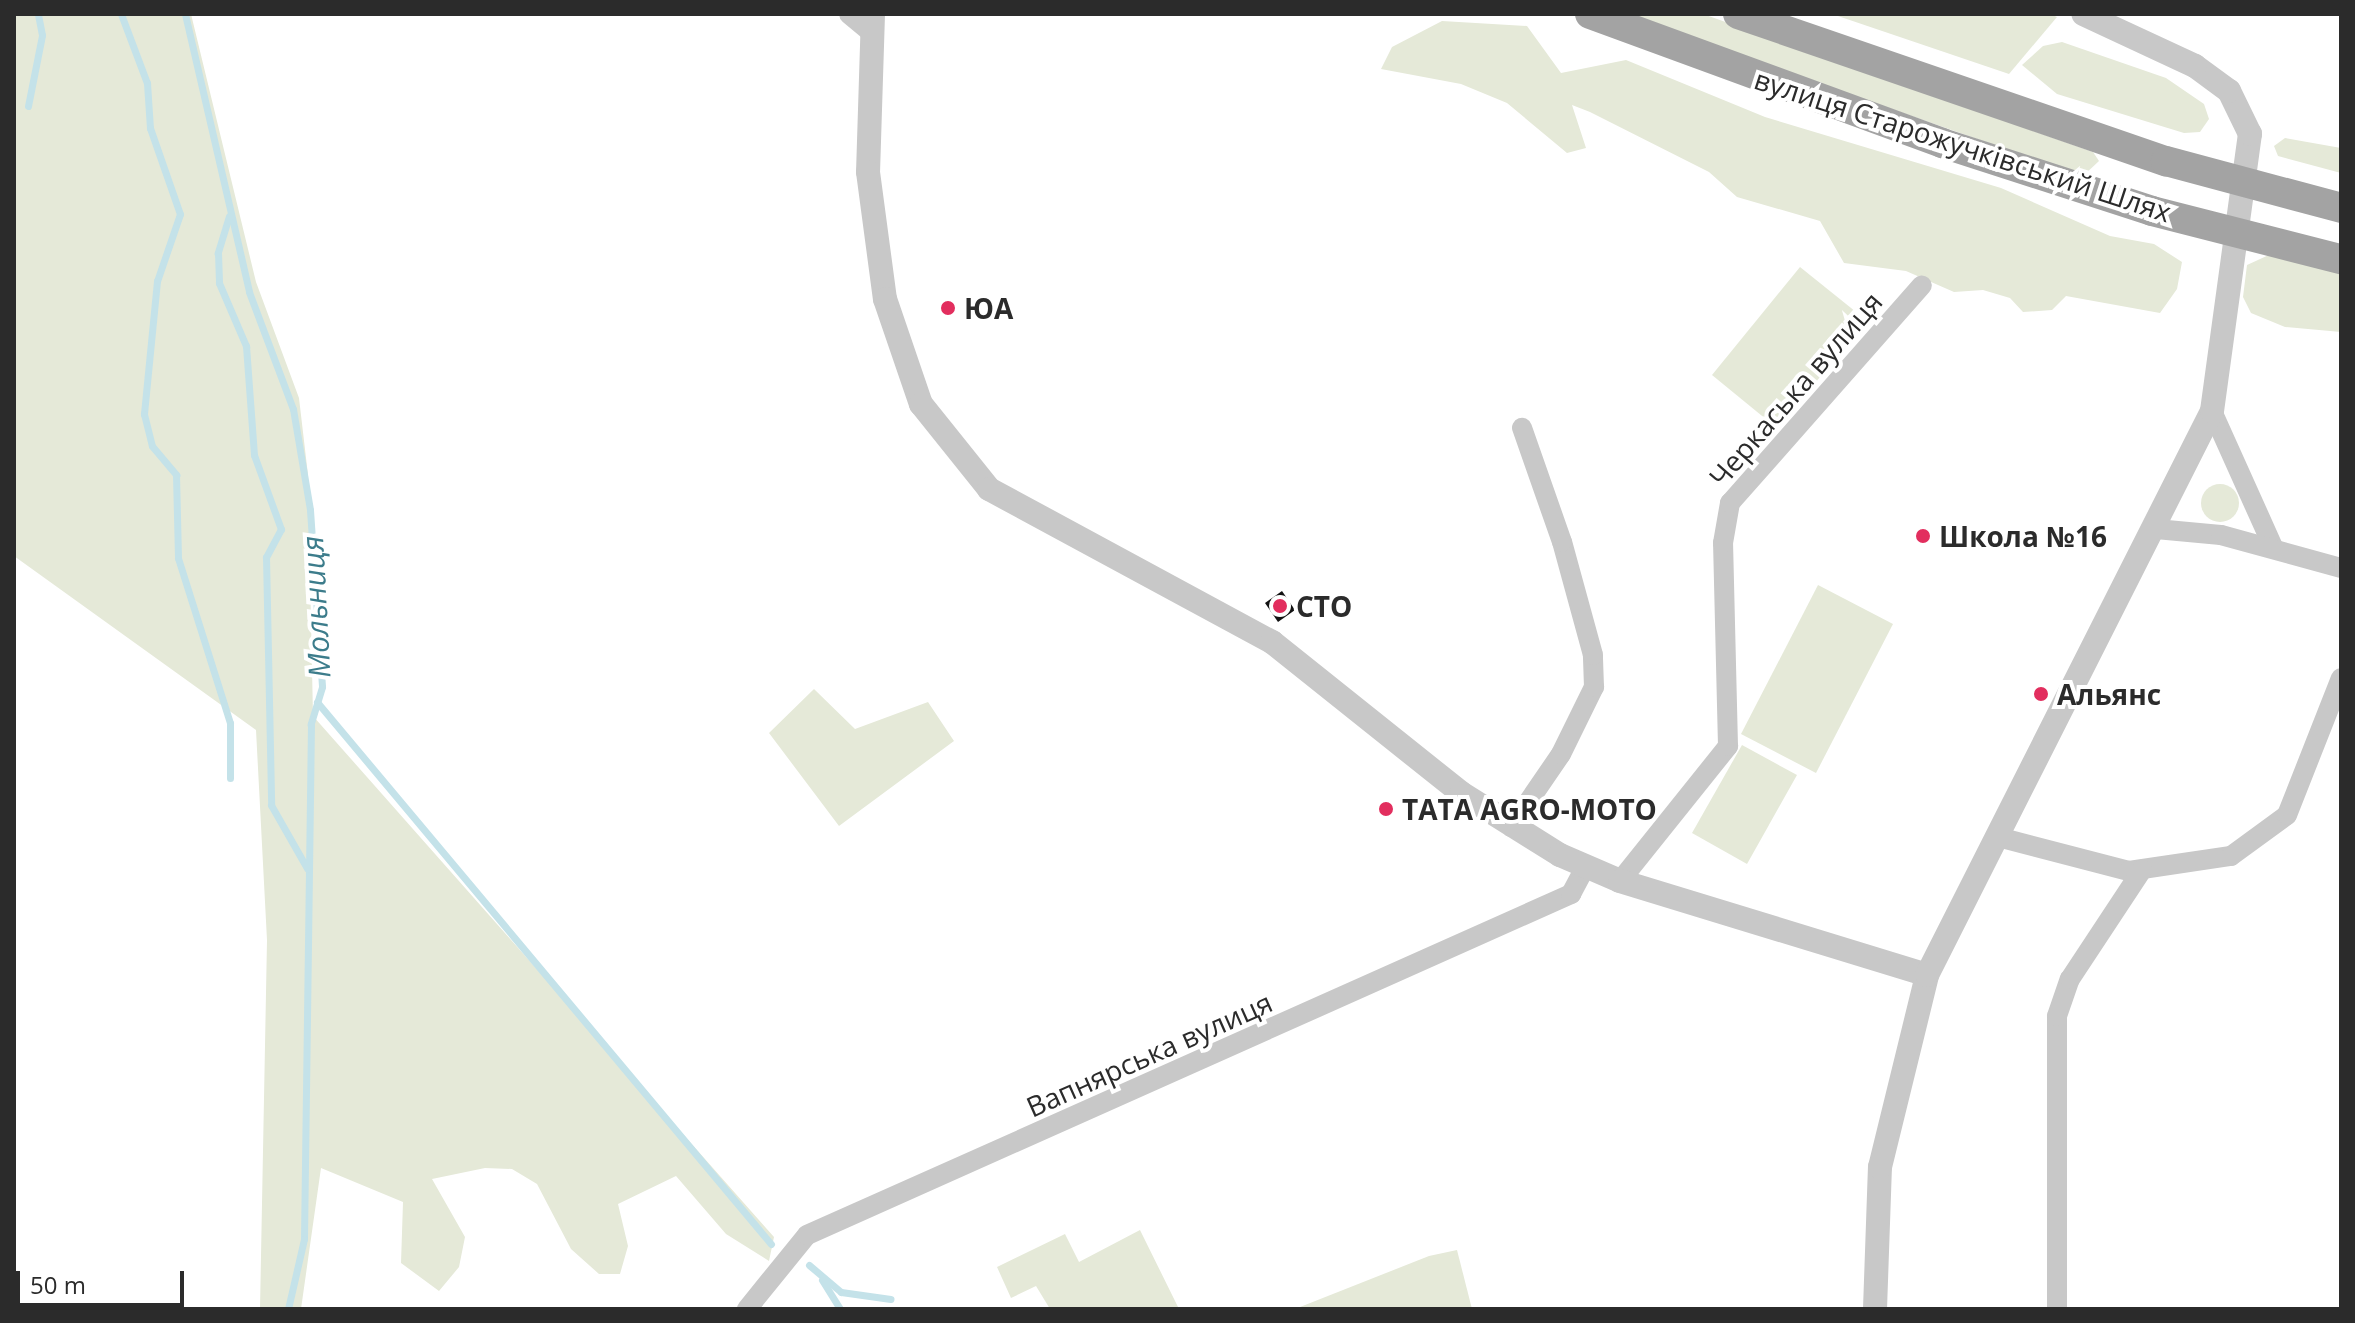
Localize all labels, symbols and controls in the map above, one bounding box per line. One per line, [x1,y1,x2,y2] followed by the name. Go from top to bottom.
[1750,62,2176,228] street label: вулиця Старожучківський Шлях
[1701,285,1889,493] street label: Черкаська вулиця
[964,291,1013,325] place label: ЮА
[939,299,957,317] marker: ЮА
[1939,519,2107,553] place label: Школа №16
[1914,527,1932,545] marker: Школа №16
[294,535,338,679] water label: Мольниця
[1296,589,1352,623] place label: СТО
[1271,597,1289,615] marker: СТО
[2057,677,2161,711] place label: Альянс
[2032,685,2050,703] marker: Альянс
[1402,792,1657,826] place label: TATA AGRO-MOTO
[1377,800,1395,818] marker: TATA AGRO-MOTO
[1021,985,1277,1123] street label: Вапнярська вулиця
[20,1255,188,1305] scale bar
[30,1268,86,1301] text: 50 m

